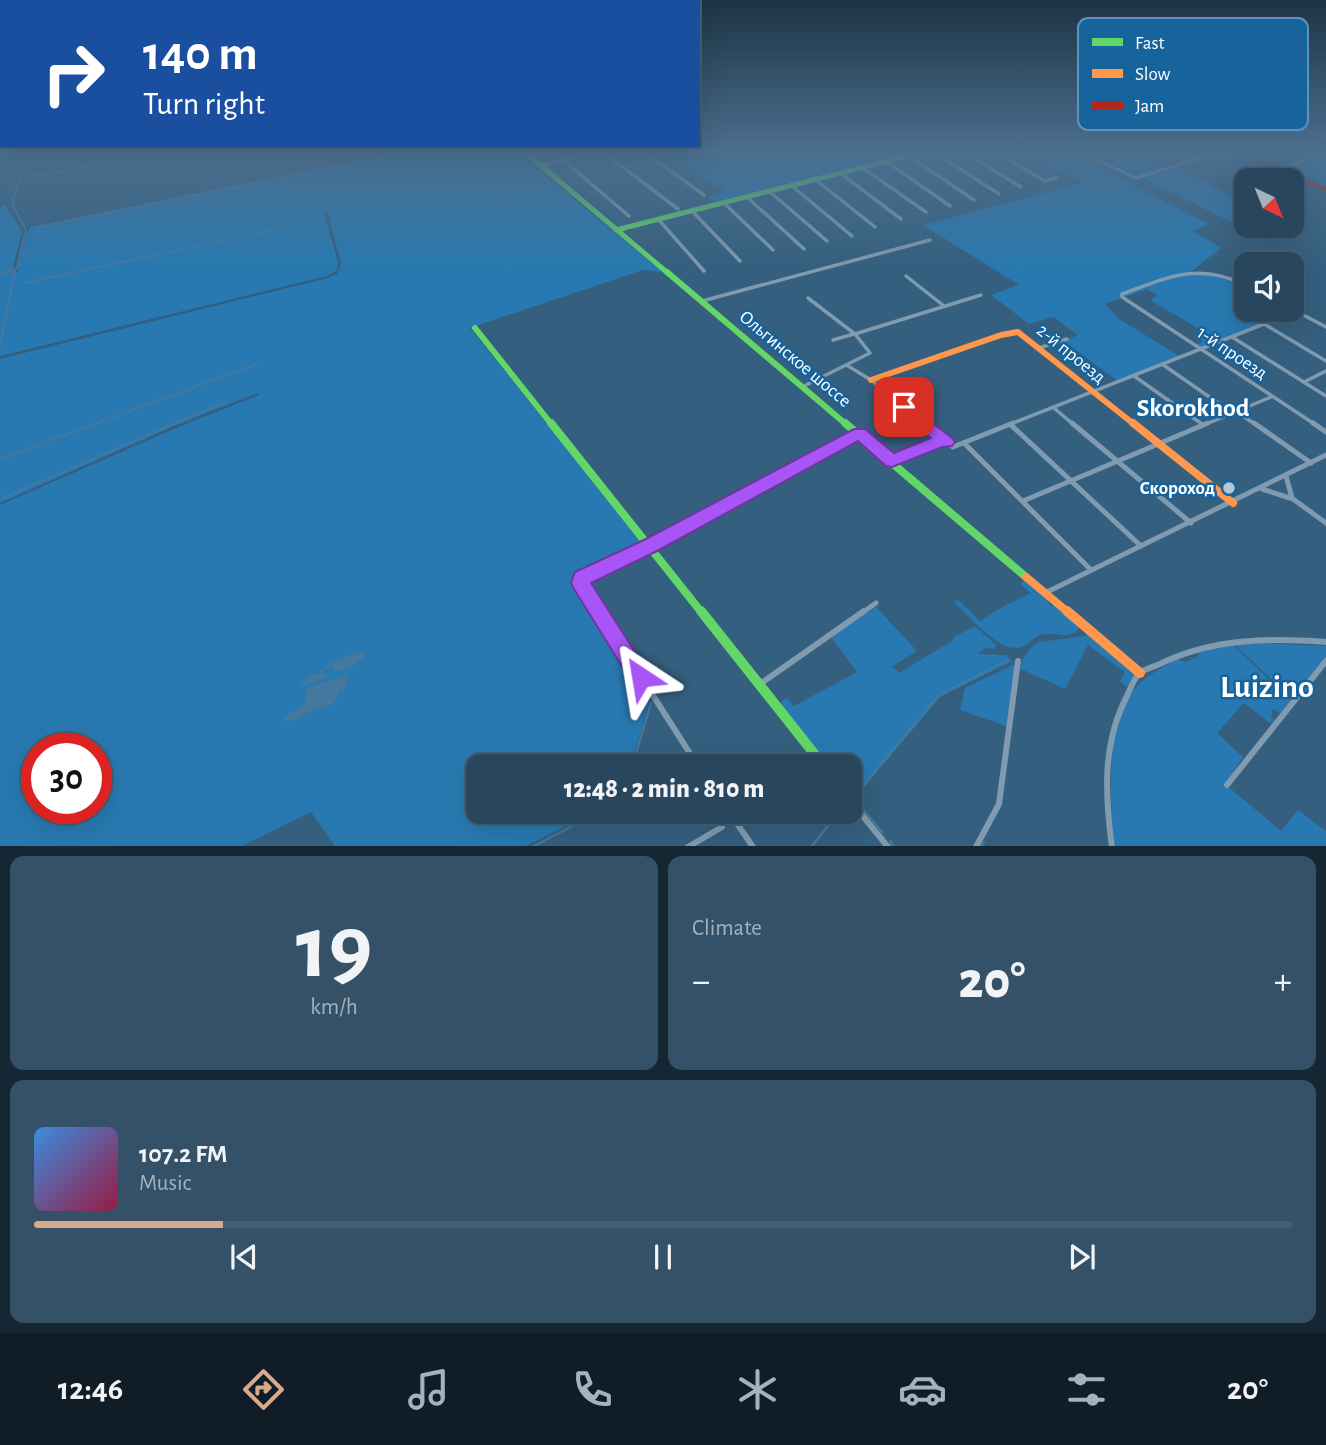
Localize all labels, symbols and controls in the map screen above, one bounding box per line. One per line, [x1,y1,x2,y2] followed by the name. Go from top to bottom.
[1078,18,1308,130] legend
[28,28,119,119] icon: right
[143,30,258,79] text: 140 m
[1135,34,1165,53] text: Fast
[1135,65,1171,84] text: Slow
[143,88,265,120] text: Turn right
[1135,97,1164,116] text: Jam
[1234,168,1304,238] north arrow
[1234,168,1304,322] map controls
[1234,252,1304,322] button: sound
[736,307,854,411] street label: Ольгинское шоссе
[1033,321,1109,387] street label: 2-й проезд
[1193,323,1271,383] street label: 1-й проезд
[874,377,934,437] pin
[885,388,923,426] icon: arrive
[1136,395,1250,421] district label: Skorokhod
[1139,479,1215,498] place label: Скороход
[1221,480,1237,496] marker: Скороход
[604,640,678,714] position arrow
[1220,671,1314,703] district label: Luizino
[21,733,112,824] speed limit sign: 30
[564,776,764,802] text: 12:48 · 2 min · 810 m
[296,903,372,994] text: 19
[692,917,762,940] text: Climate
[958,955,1026,1007] text: 20°
[692,963,710,1001] text: −
[1274,963,1292,1001] text: +
[310,996,358,1019] text: km/h
[139,1141,228,1167] text: 107.2 FM
[139,1172,191,1195] text: Music
[225,1238,263,1276] icon: previous
[644,1238,682,1276] icon: pause
[1063,1238,1101,1276] icon: next
[239,1365,288,1414] icon: directions
[404,1365,453,1414] icon: music
[568,1365,617,1414] icon: phone
[733,1365,782,1414] icon: climate
[898,1365,947,1414] icon: car
[1062,1365,1111,1414] icon: filters
[58,1373,123,1405] text: 12:46
[1227,1373,1268,1405] text: 20°

